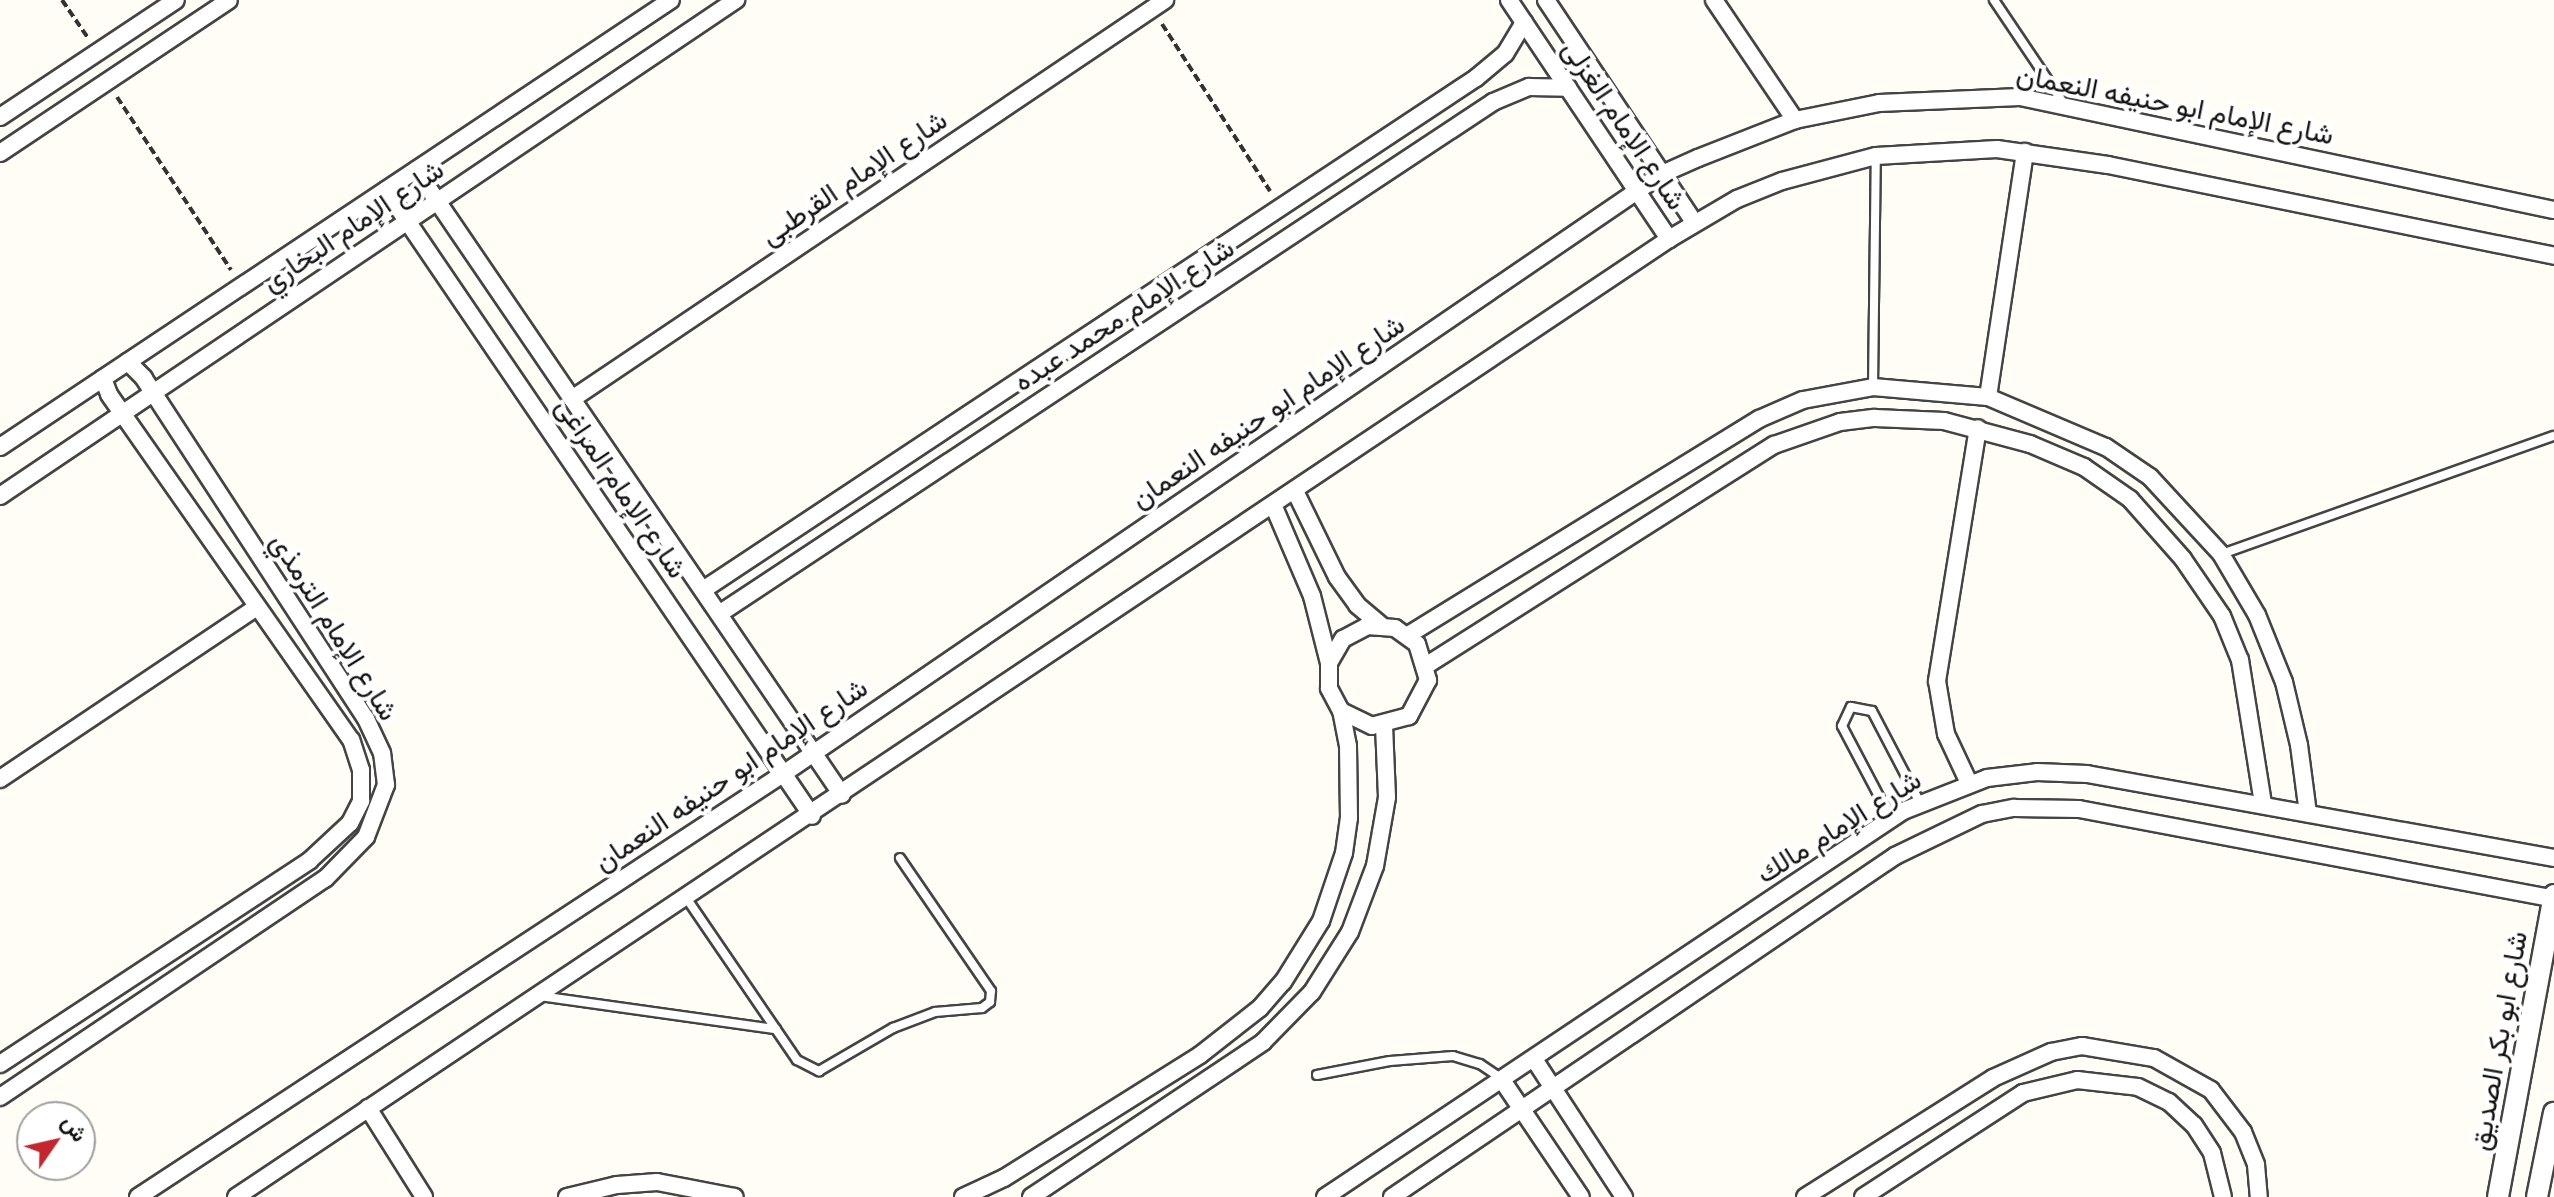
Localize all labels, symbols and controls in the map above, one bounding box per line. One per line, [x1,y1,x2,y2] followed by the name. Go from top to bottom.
[1555,34,1693,216] street label: شارع الإمام الغزلى
[2014,58,2336,152] street label: شارع الإمام ابو حنيفه النعمان
[754,103,954,253] street label: شارع الإمام القرطبى
[256,153,450,299] street label: شارع الإمام البخاري
[1007,231,1241,399] street label: شارع الإمام محمد عبده
[1125,308,1411,516] street label: شارع الإمام ابو حنيفه النعمان
[548,391,694,585] street label: شارع الإمام المراغى
[263,527,405,727] street label: شارع الإمام الترمذي
[588,671,874,879] street label: شارع الإمام ابو حنيفه النعمان
[1751,763,1927,891] street label: شارع الإمام مالك
[2463,929,2535,1153] street label: شارع ابو بكر الصديق
[16,1101,96,1181] north arrow
[57,1110,92,1146] text: ش

